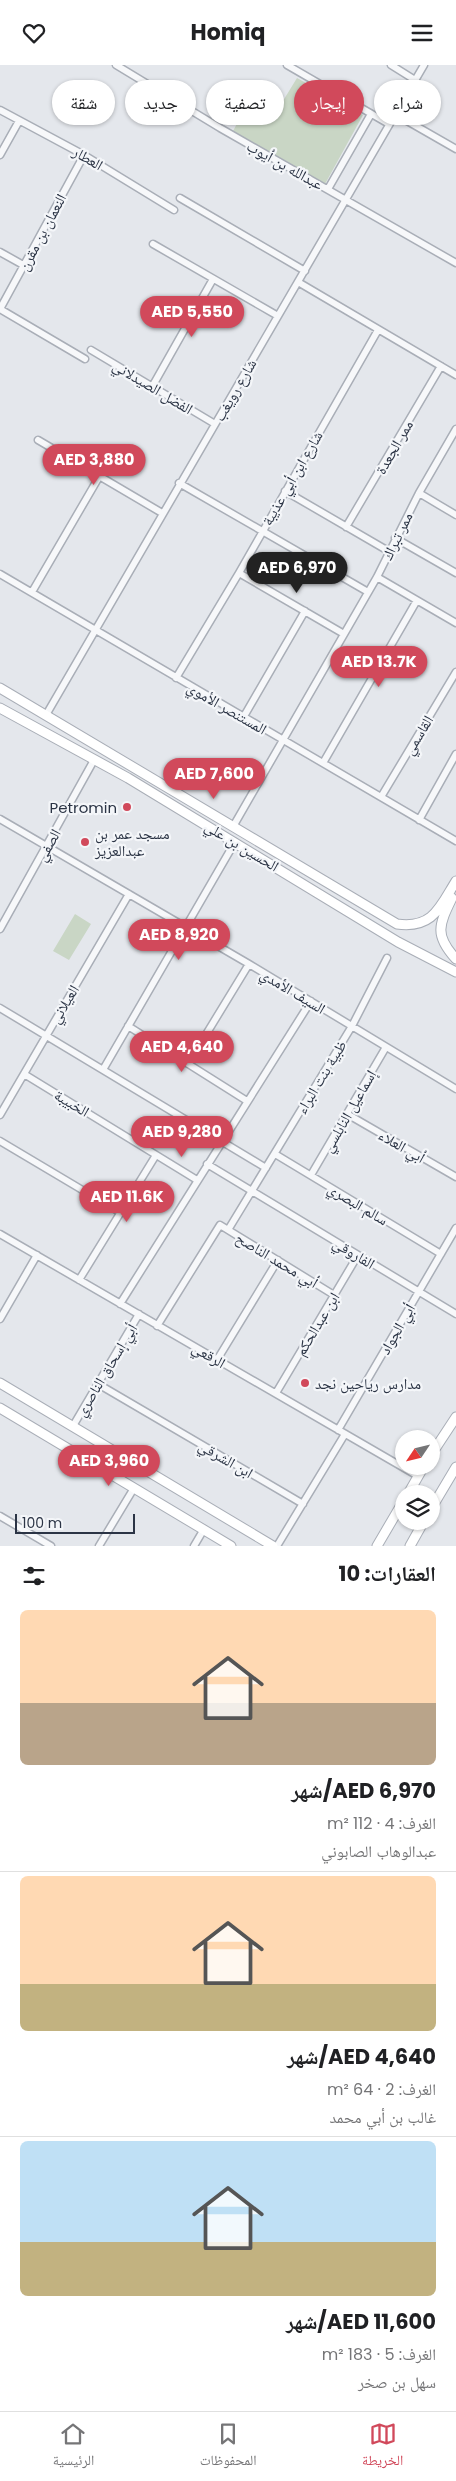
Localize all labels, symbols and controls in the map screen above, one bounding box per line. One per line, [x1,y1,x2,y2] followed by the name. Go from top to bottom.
[191,17,265,48] text: Homiq
[20,19,48,47] icon: heart
[408,19,436,47] icon: menu
[52,80,115,125] chip: شقة
[125,80,196,125] chip: جديد
[206,80,284,125] chip: تصفية
[294,80,364,125] chip: إيجار
[374,80,441,125] chip: شراء
[243,135,327,195] street label: عبدالله بن أيوب
[68,140,107,175] street label: العطار
[13,190,71,274] street label: النعمان بن مقرن
[135,295,249,338] pin: AED 5,550
[151,300,233,323] text: AED 5,550
[108,355,197,421] street label: الفضل الصيدلاني
[209,355,261,425] street label: شارع رويغب
[370,416,418,478] street label: ممر الجعدة
[256,427,329,530] street label: شارع ابن أبي عذيبة
[37,443,151,486] pin: AED 3,880
[54,448,134,471] text: AED 3,880
[376,509,418,563] street label: ممر تبراك
[240,551,354,594] pin: AED 6,970
[257,556,337,579] text: AED 6,970
[322,645,436,688] pin: AED 13.7K
[341,650,417,673] text: AED 13.7K
[182,677,271,741] street label: المستنصر الأموي
[398,711,440,760] street label: القاسمي
[157,757,271,800] pin: AED 7,600
[174,762,254,785] text: AED 7,600
[50,797,117,818] place label: Petromin
[121,801,133,813] marker: Petromin
[200,816,283,878] street label: الحسين بن علي
[94,823,170,861] place label: مسجد عمر بن عبدالعزيز
[30,825,67,866] street label: الصفي
[79,836,91,848] marker: مسجد عمر بن عبدالعزيز
[122,919,236,961] pin: AED 8,920
[139,923,219,946] text: AED 8,920
[255,963,330,1020] street label: السيف الأمدي
[44,981,85,1028] street label: العيلاني
[125,1031,239,1073] pin: AED 4,640
[141,1035,223,1058] text: AED 4,640
[291,1036,351,1118] street label: ظبية بنت البراء
[317,1065,383,1157] street label: إسماعيل النابلسي
[50,1084,94,1122] street label: الخبيبة
[125,1115,239,1158] pin: AED 9,280
[142,1120,222,1143] text: AED 9,280
[374,1124,429,1169] street label: أبي العلاء
[323,1178,392,1232] street label: سالم البصري
[70,1181,184,1223] pin: AED 11.6K
[90,1185,164,1208] text: AED 11.6K
[231,1227,322,1295] street label: أبي محمد الناصح
[328,1232,379,1275] street label: الفاروقي
[290,1288,344,1360] street label: ابن عبدالحكم
[374,1300,422,1359] street label: أبي الجواد
[70,1320,144,1421] street label: أبي إسحاق الناصري
[187,1337,230,1375] street label: الرقعي
[315,1373,421,1394] place label: مدارس رياحين نجد
[299,1377,311,1389] marker: مدارس رياحين نجد
[395,1430,440,1475] north arrow
[395,1430,440,1530] map controls
[194,1435,257,1485] street label: ابن الشرقي
[52,1445,166,1487] pin: AED 3,960
[69,1449,149,1472] text: AED 3,960
[395,1485,440,1530] button: layers
[15,1511,135,1534] scale bar
[22,1513,62,1533] text: 100 m
[339,1559,436,1588] text: العقارات: 10
[20,1562,48,1590] icon: filters
[183,1643,273,1733] icon: home
[291,1776,436,1805] text: AED 6,970/شهر
[327,1812,436,1835] text: الغرف: 4 · 112 m²
[321,1840,436,1863] text: عبدالوهاب الصابوني
[183,1908,273,1998] icon: home
[287,2042,436,2071] text: AED 4,640/شهر
[327,2078,436,2101] text: الغرف: 2 · 64 m²
[329,2106,436,2129] text: غالب بن أبي محمد
[183,2173,273,2263] icon: home
[286,2307,436,2336] text: AED 11,600/شهر
[322,2343,436,2366] text: الغرف: 5 · 183 m²
[358,2371,436,2394] text: سهل بن صخر
[53,2420,94,2474] tab: الرئيسية
[200,2420,257,2474] tab: المحفوظات
[362,2420,403,2474] tab: الخريطة

